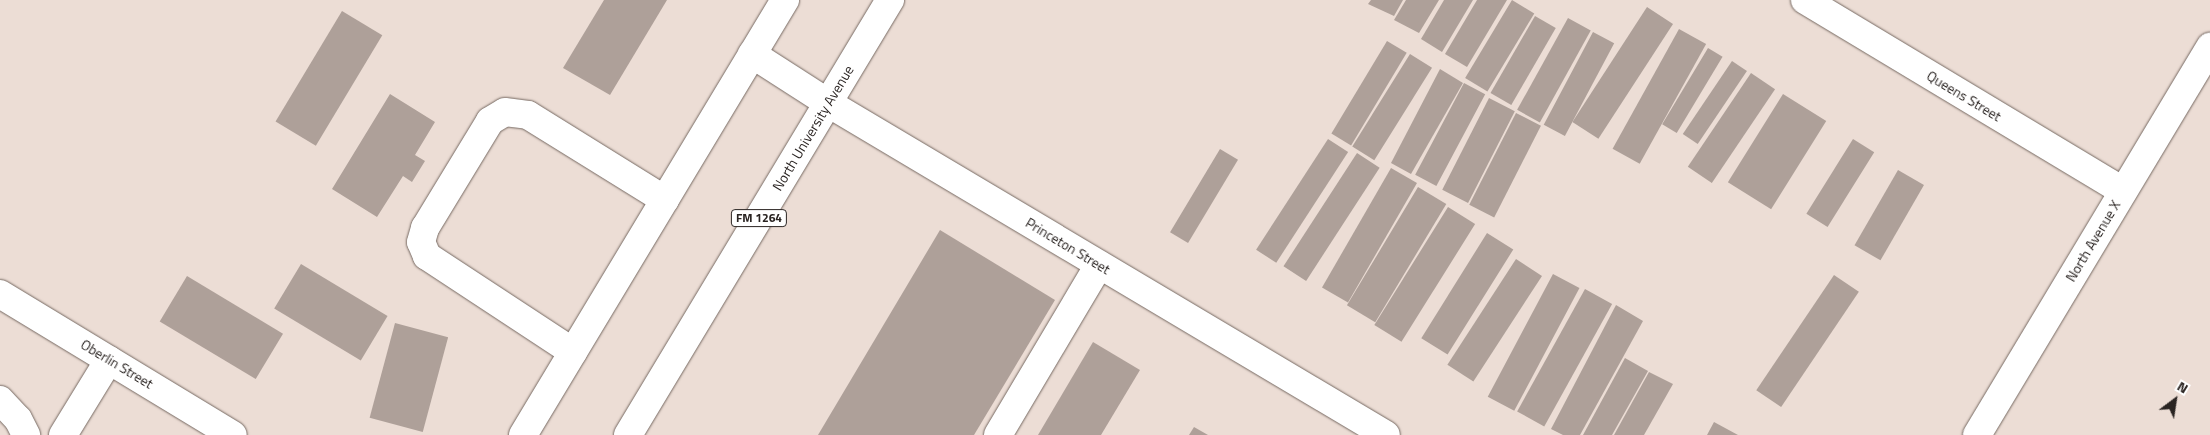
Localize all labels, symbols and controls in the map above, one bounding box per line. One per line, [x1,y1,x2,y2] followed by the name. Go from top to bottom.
[769,62,857,194] street label: North University Avenue
[1924,67,2004,125] street label: Queens Street
[2062,197,2124,285] street label: North Avenue X
[730,208,788,228] road number: FM 1264
[1023,214,1113,278] street label: Princeton Street
[78,336,156,392] street label: Oberlin Street
[2150,375,2200,425] north arrow
[2173,375,2193,398] text: N

